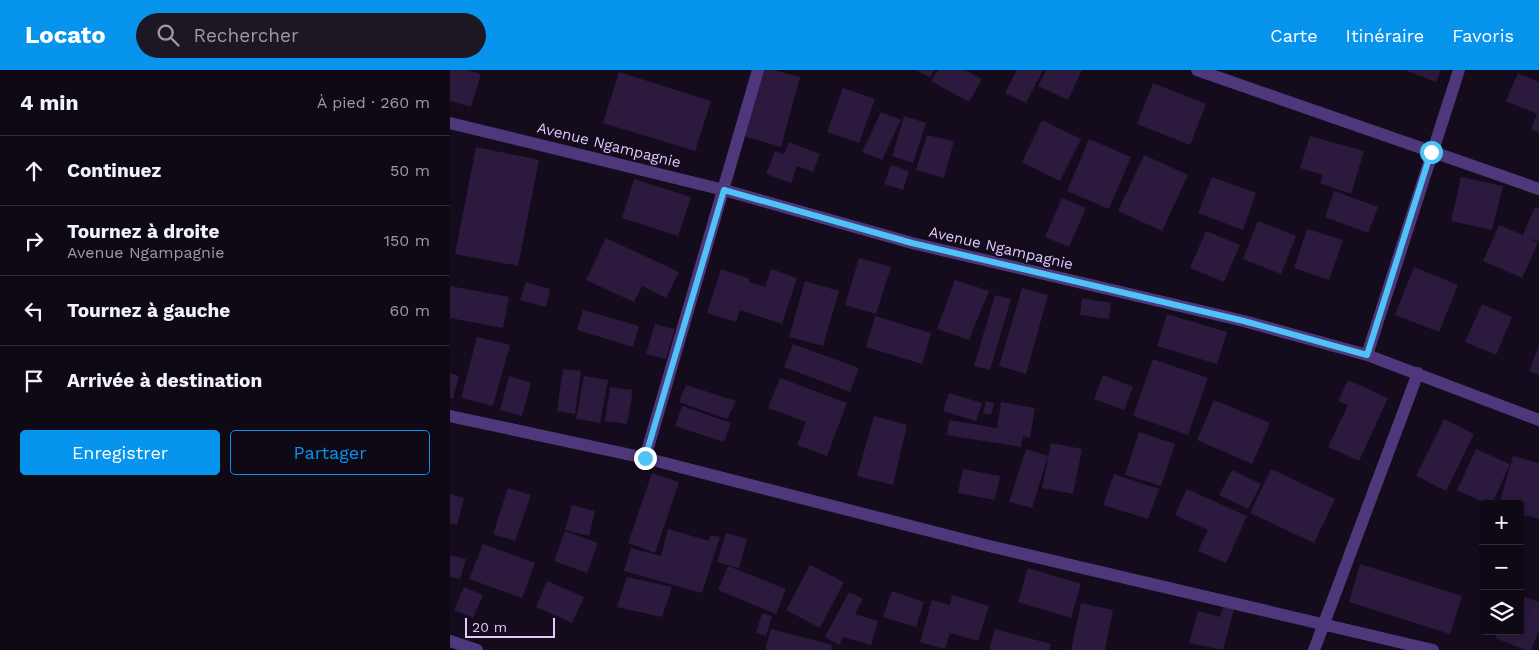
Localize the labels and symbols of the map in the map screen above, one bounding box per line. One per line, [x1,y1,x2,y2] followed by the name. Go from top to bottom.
[535,118,683,172] street label: Avenue Ngampagnie
[1420,141,1443,164] route start
[927,223,1075,273] street label: Avenue Ngampagnie
[634,447,657,470] route end
[465,615,555,638] scale bar

